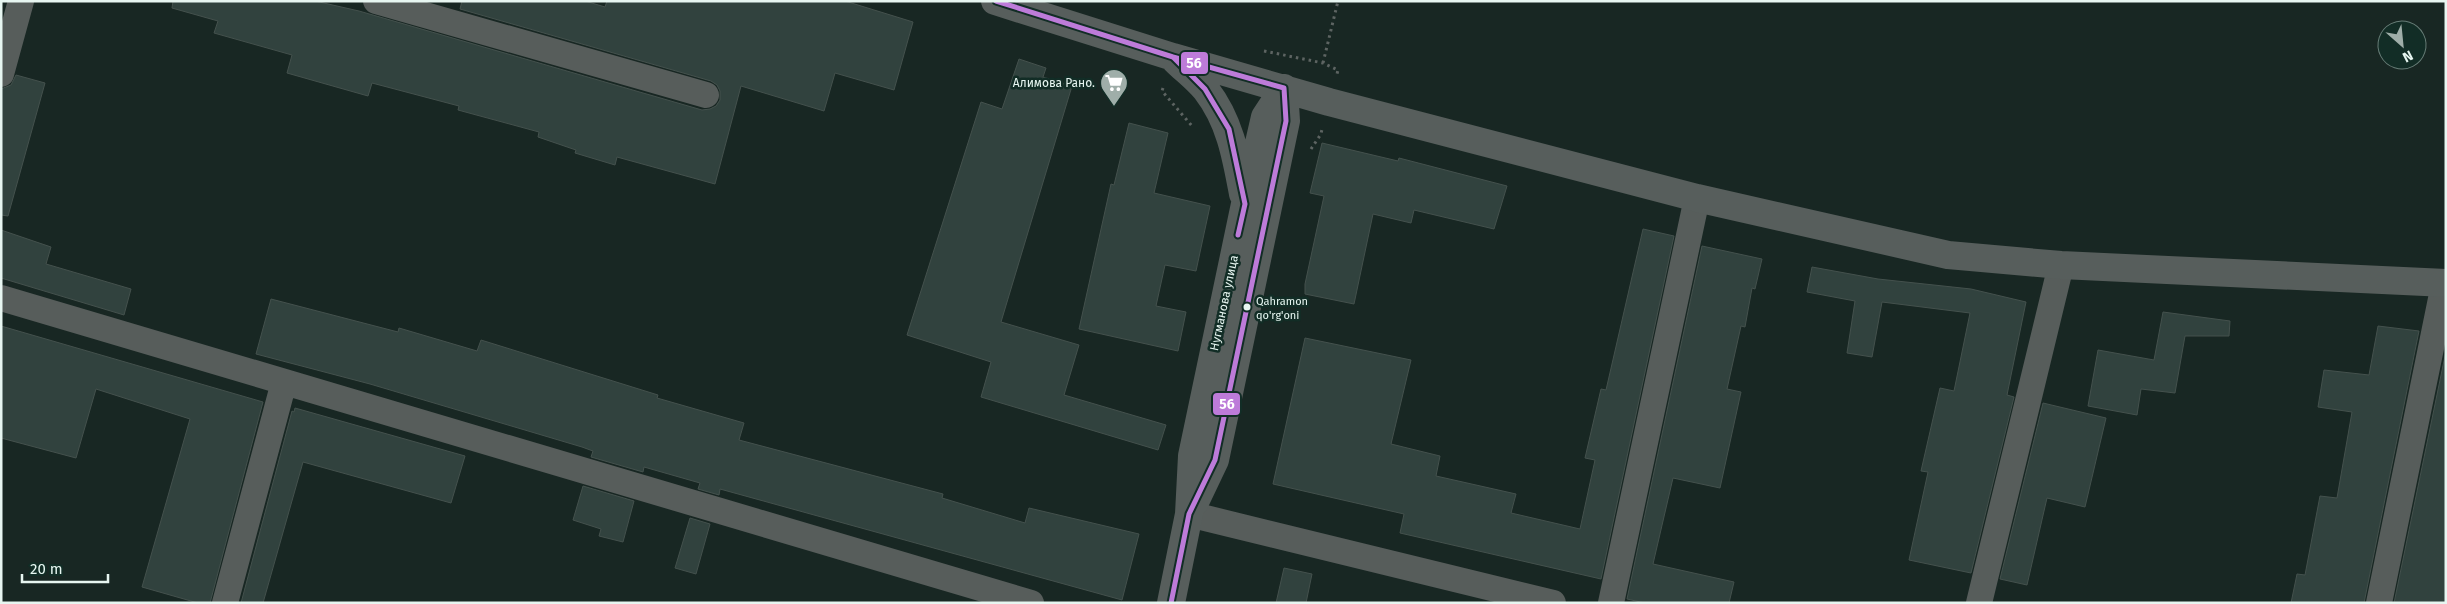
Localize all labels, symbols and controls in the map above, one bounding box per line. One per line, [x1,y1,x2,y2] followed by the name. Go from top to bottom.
[2377,20,2427,70] north arrow
[2400,46,2416,66] text: N
[1180,51,1209,75] line badge: 56
[1186,55,1202,72] text: 56
[1099,68,1129,107] supermarket icon: Алимова Рано.
[1013,76,1095,90] place label: Алимова Рано.
[1207,254,1241,352] street label: Нугманова улица
[1256,295,1308,322] place label: Qahramon qo'rg'oni
[1242,302,1252,312] marker: Qahramon qo'rg'oni
[1212,392,1241,416] line badge: 56
[1219,396,1235,413] text: 56
[22,552,109,584] scale bar
[30,560,63,578] text: 20 m

